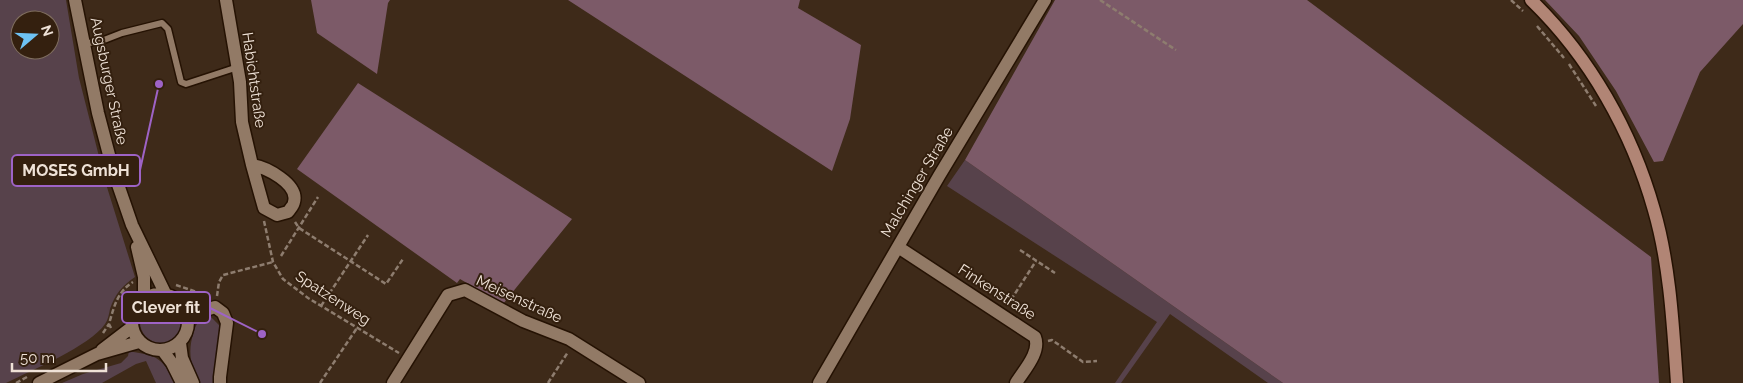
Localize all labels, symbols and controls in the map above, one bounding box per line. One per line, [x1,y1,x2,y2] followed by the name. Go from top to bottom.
[10,10,60,60] north arrow
[87,16,131,147] street label: Augsburger Straße
[38,23,57,38] text: N
[238,31,270,129] street label: Habichtstraße
[877,123,957,240] street label: Malchinger Straße
[12,155,140,186] callout: MOSES GmbH
[22,161,130,180] text: MOSES GmbH
[955,260,1039,324] street label: Finkenstraße
[292,267,374,329] street label: Spatzenweg
[473,271,565,327] street label: Meisenstraße
[122,292,210,323] callout: Clever fit
[132,298,200,317] text: Clever fit
[12,340,106,372] scale bar
[20,349,55,367] text: 50 m

